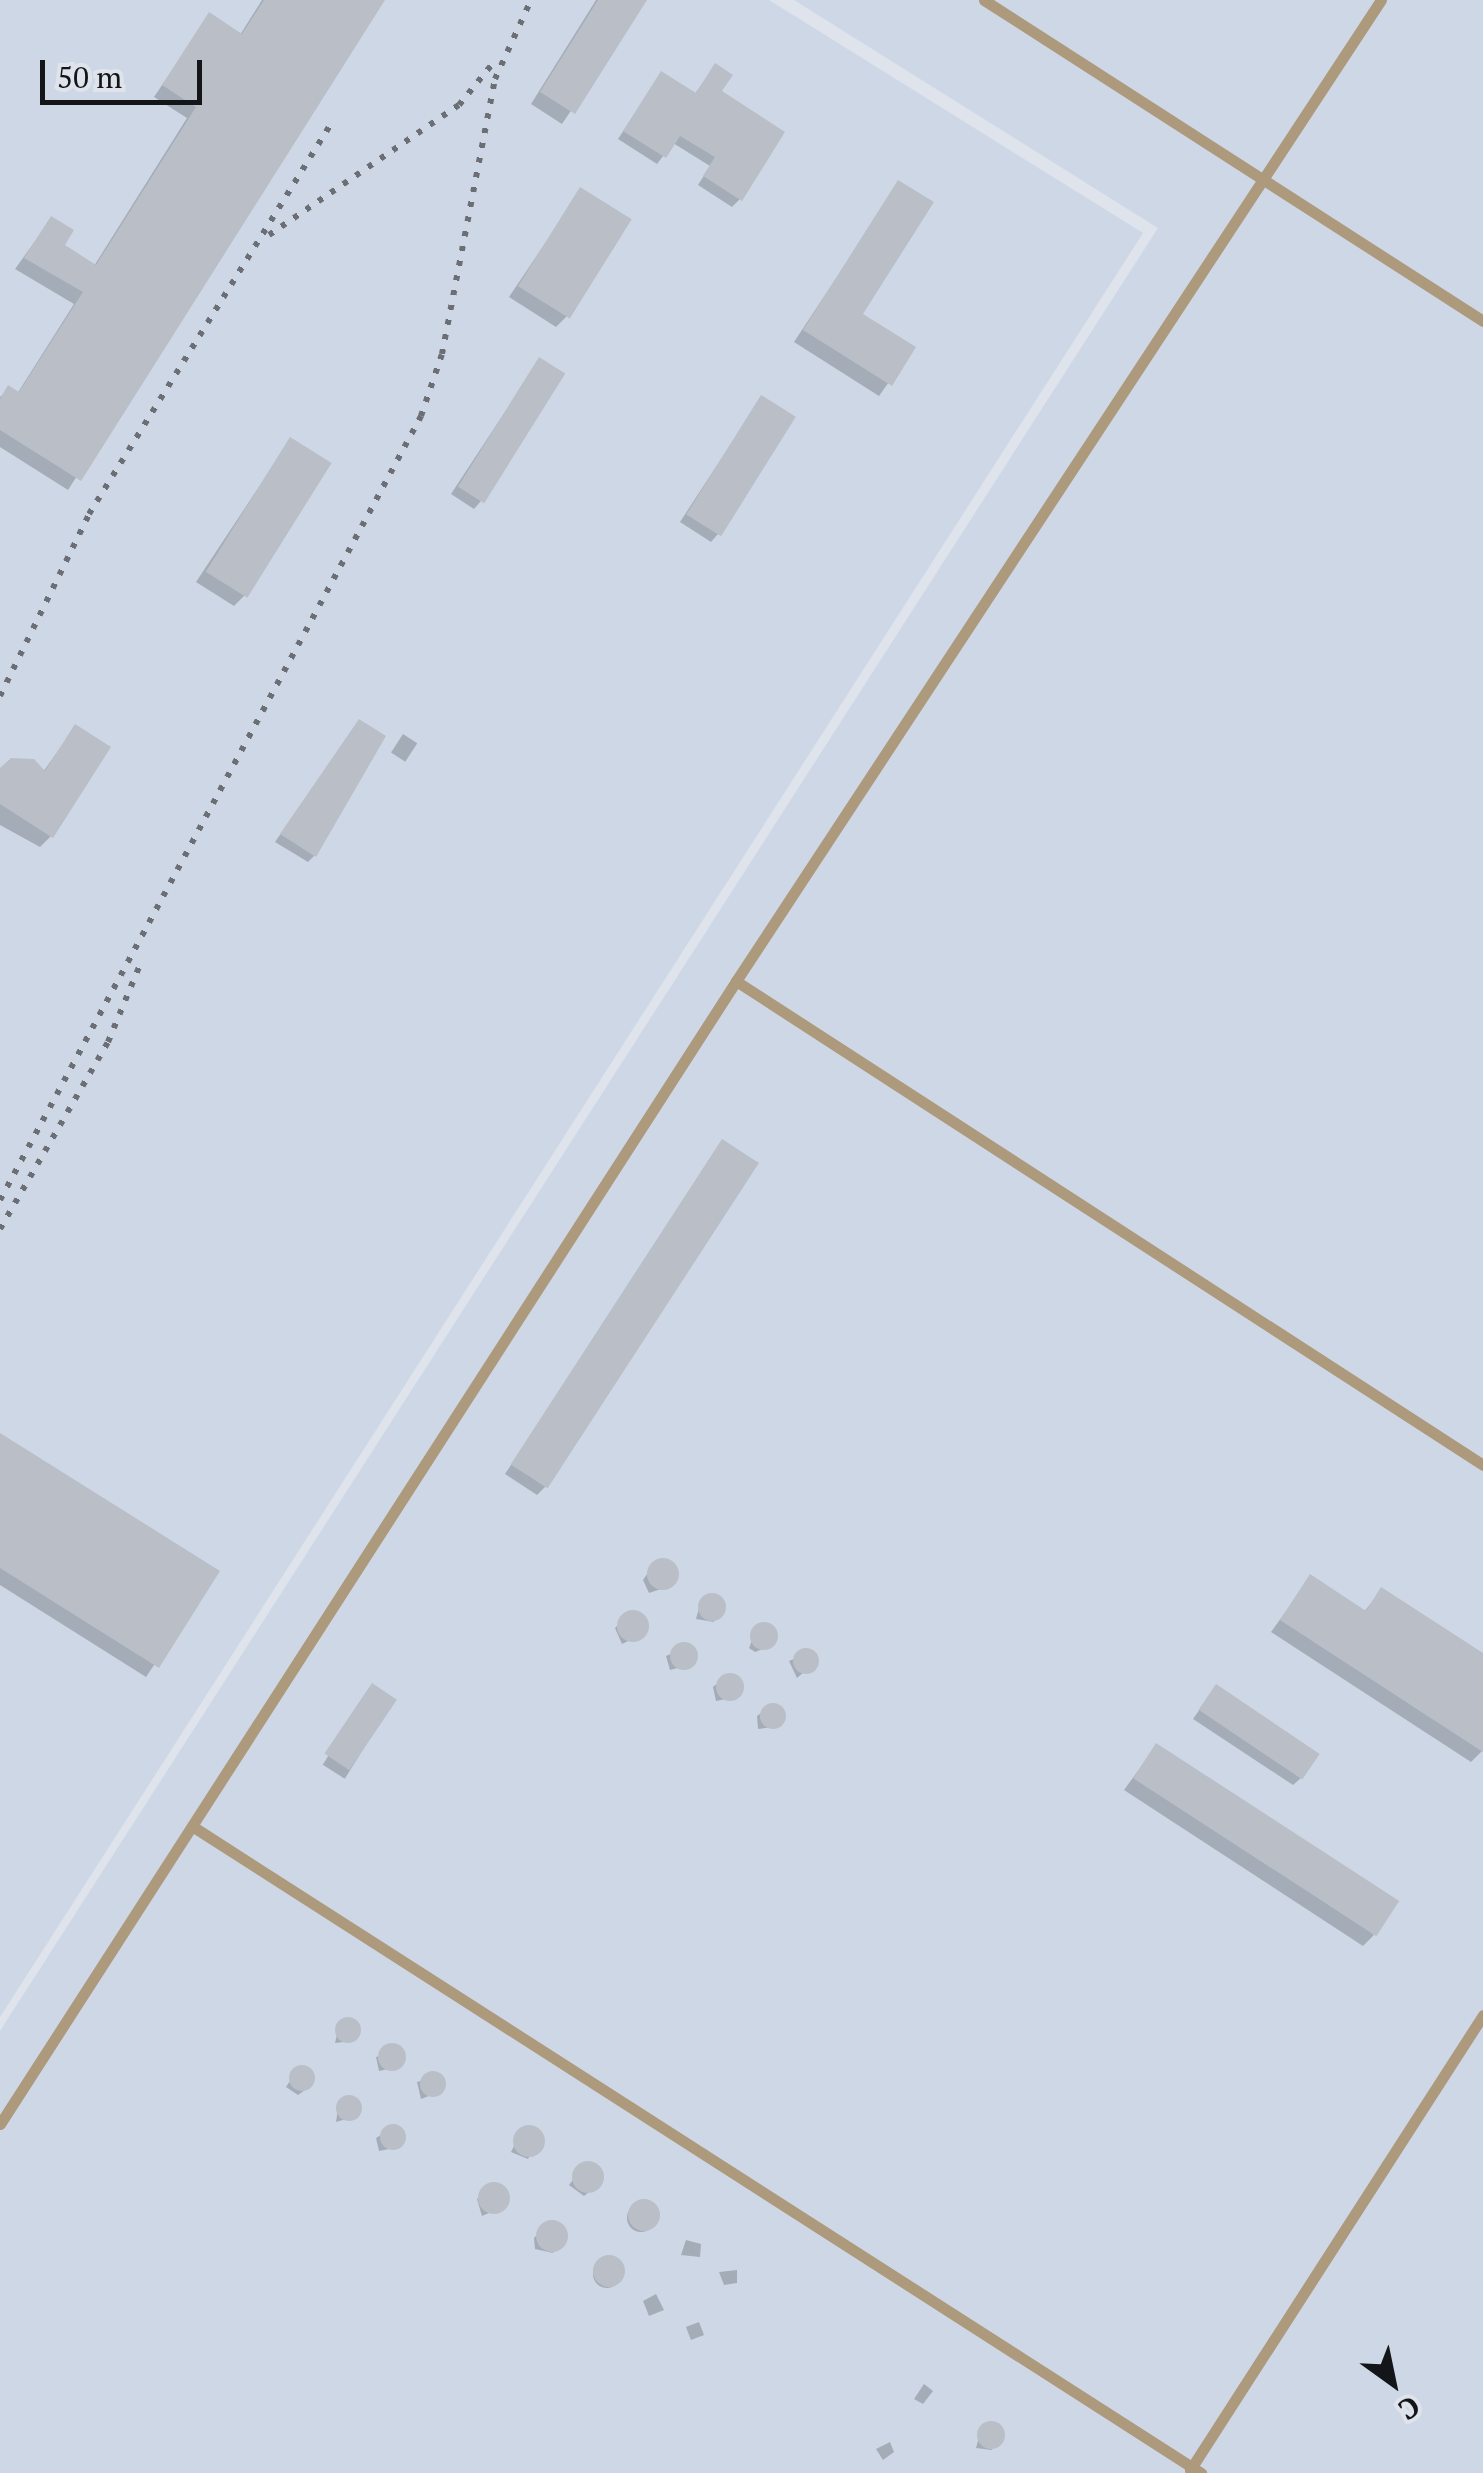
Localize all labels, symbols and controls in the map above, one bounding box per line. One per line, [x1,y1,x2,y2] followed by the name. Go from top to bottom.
[45,40,208,102] scale bar
[57,57,122,97] text: 50 m
[1343,2333,1443,2433] north arrow
[1392,2388,1427,2429] text: С

